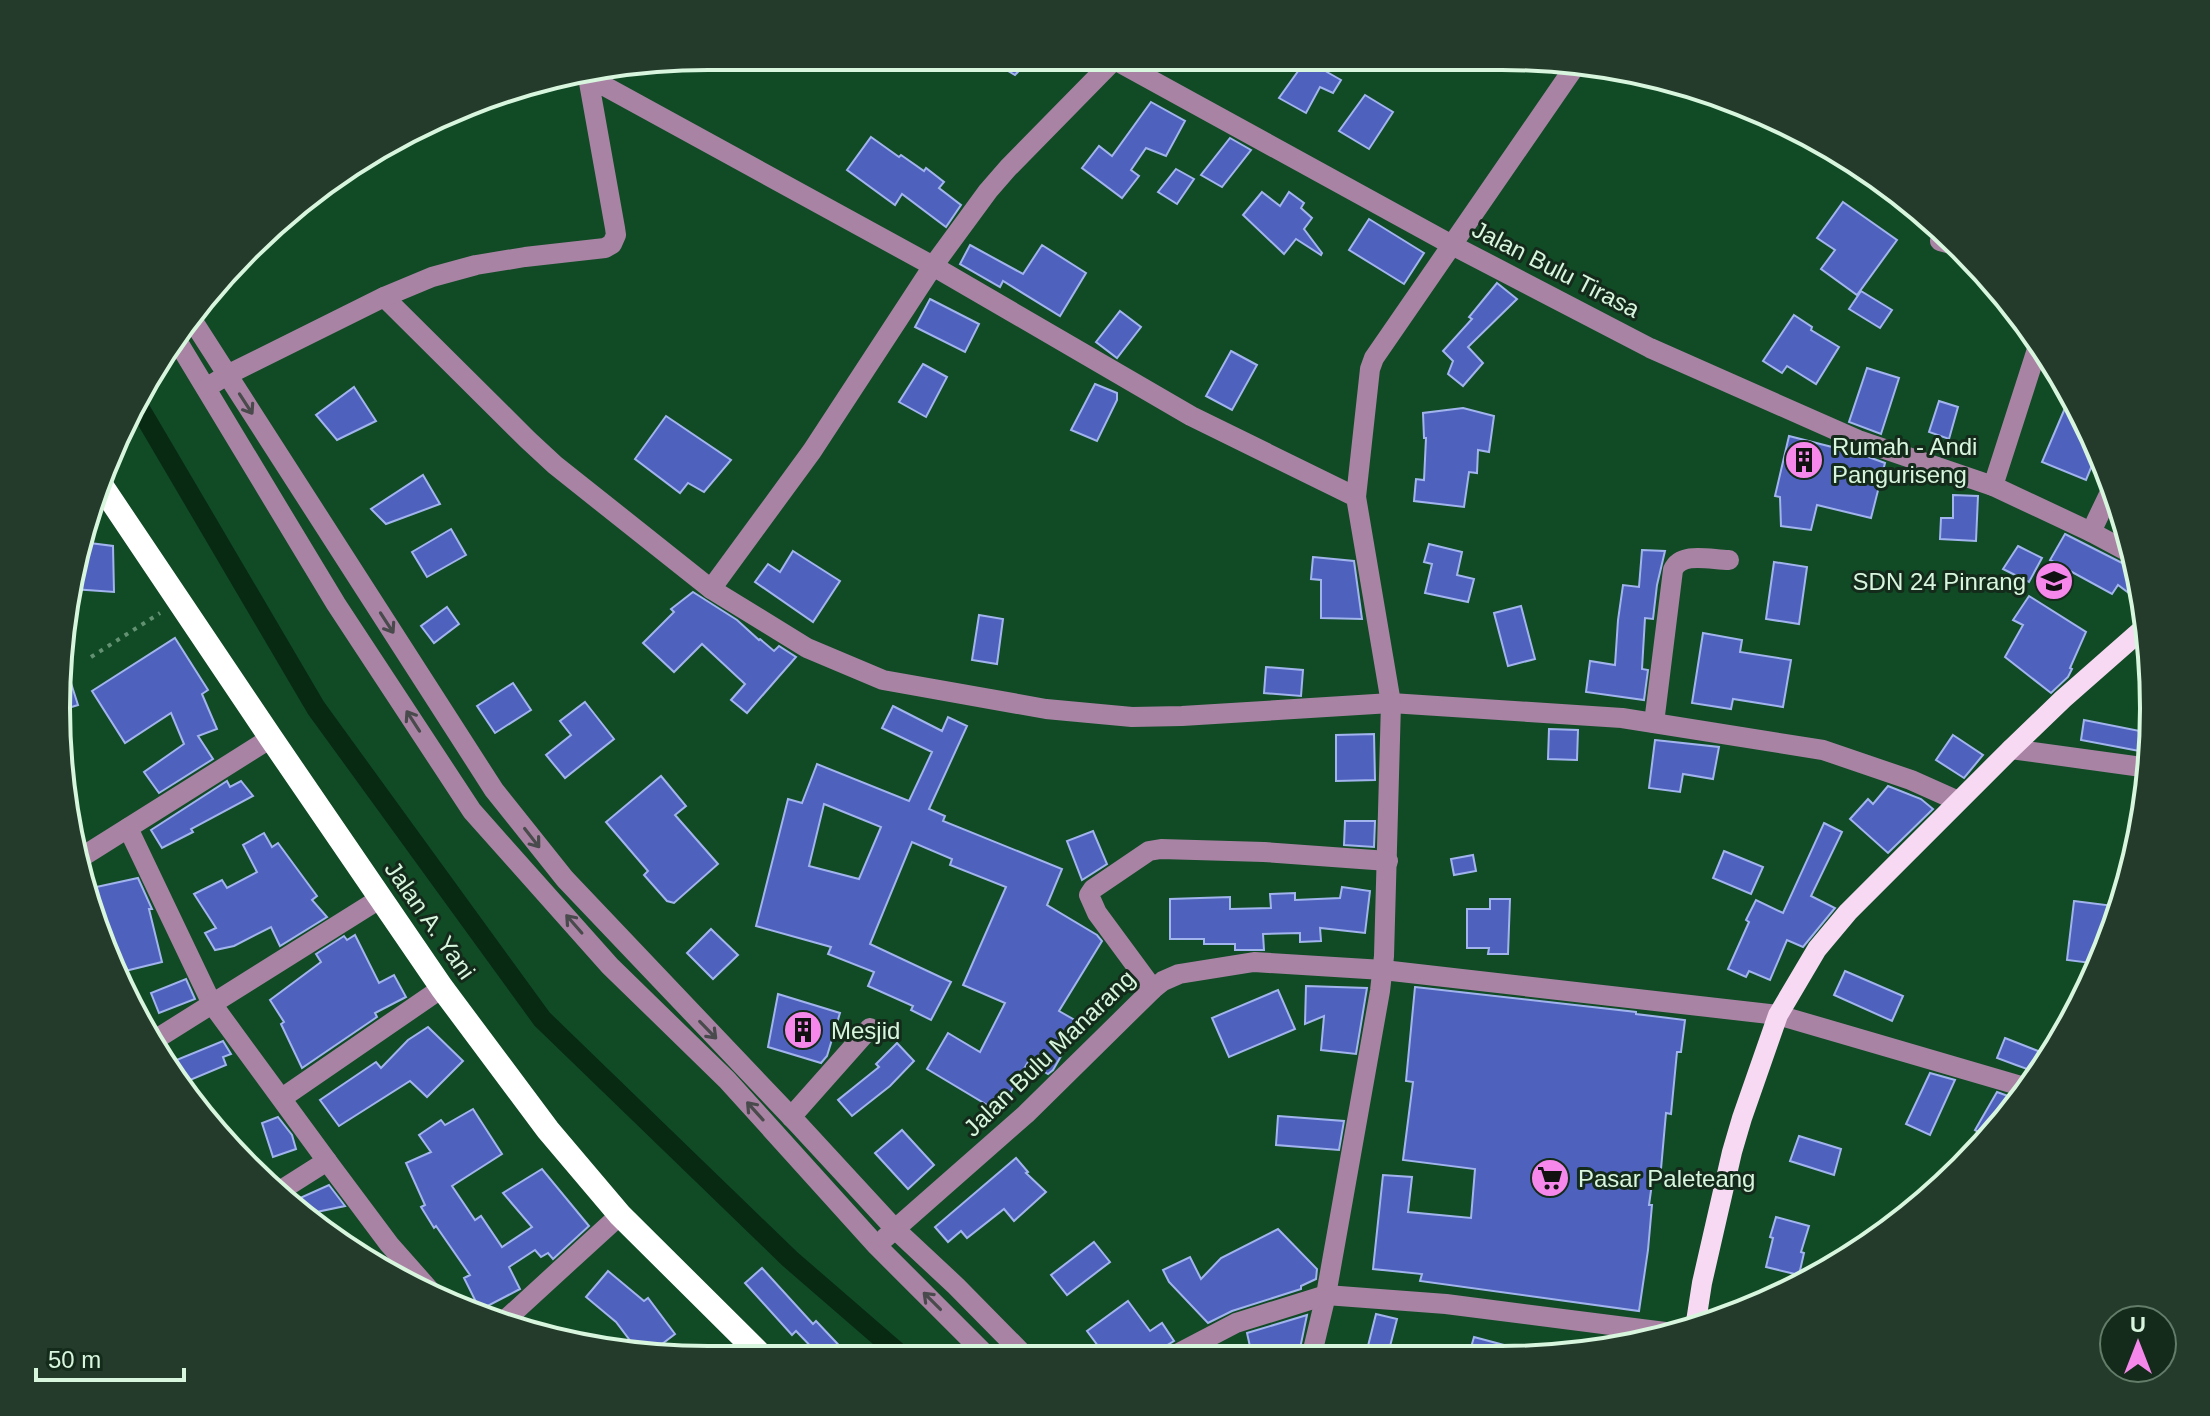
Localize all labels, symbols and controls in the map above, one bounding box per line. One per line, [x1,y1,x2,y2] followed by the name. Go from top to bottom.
[1468,215,1645,323] street label: Jalan Bulu Tirasa
[238,393,254,415] one-way arrow
[1832,433,1977,488] place label: Rumah - Andi Panguriseng
[1783,439,1825,481] building icon: Rumah - Andi Panguriseng
[2033,560,2075,602] school or university icon: SDN 24 Pinrang
[1853,568,2026,595] place label: SDN 24 Pinrang
[379,611,395,634] one-way arrow
[404,710,420,733] one-way arrow
[524,827,541,848] one-way arrow
[379,856,481,984] street label: Jalan A. Yani
[565,915,583,935] one-way arrow
[958,965,1140,1141] street label: Jalan Bulu Manarang
[782,1009,824,1051] building icon: Mesjid
[831,1017,900,1044] place label: Mesjid
[698,1019,717,1039] one-way arrow
[746,1101,764,1121] one-way arrow
[1529,1157,1571,1199] supermarket icon: Pasar Paleteang
[1578,1165,1755,1192] place label: Pasar Paleteang
[923,1292,942,1311] one-way arrow
[2098,1304,2178,1384] north arrow
[2130,1312,2146,1337] text: U
[36,1332,184,1382] scale bar
[48,1346,101,1373] text: 50 m

